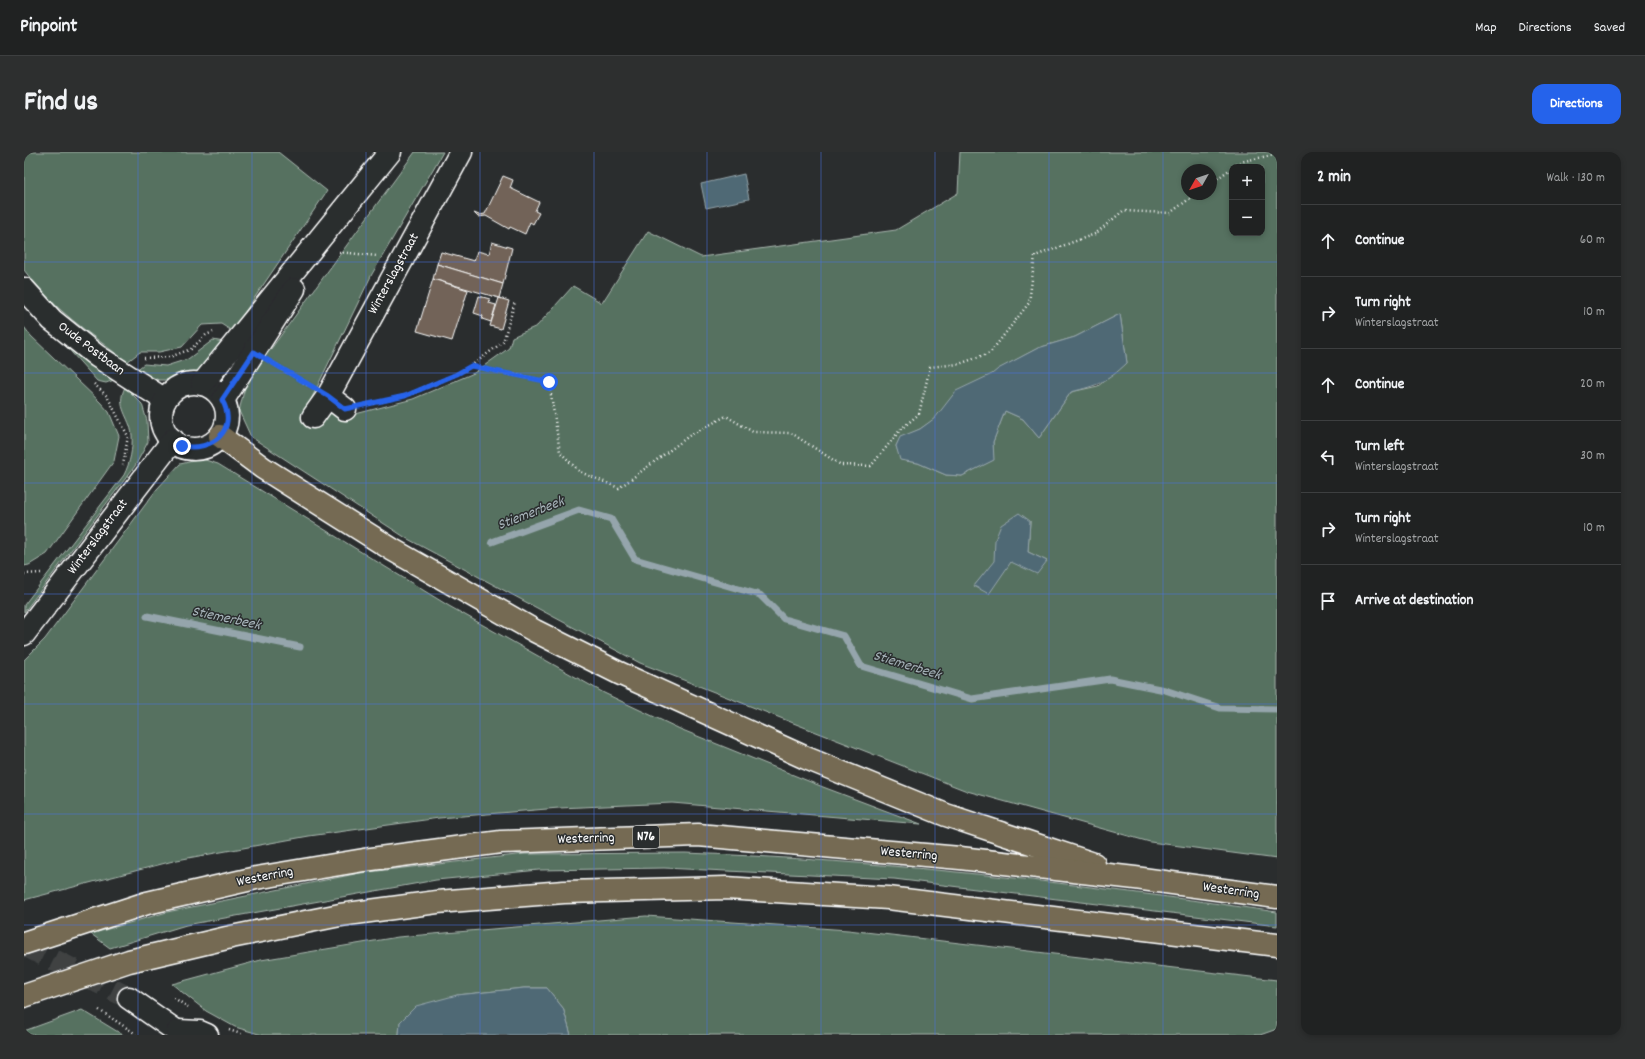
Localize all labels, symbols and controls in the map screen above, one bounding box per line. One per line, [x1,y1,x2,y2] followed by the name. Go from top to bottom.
[20,14,77,41] text: Pinpoint
[1475,18,1497,38] text: Map
[1519,18,1572,38] text: Directions
[1594,18,1625,38] text: Saved
[24,84,98,124] text: Find us
[1532,84,1621,124] button: Directions
[1181,164,1217,200] north arrow
[1229,164,1265,236] map controls
[1229,164,1265,200] button: +
[1317,166,1351,190] text: 2 min
[1546,169,1605,188] text: Walk · 130 m
[1229,200,1265,236] button: −
[363,230,425,318] street label: Winterslagstraat
[1317,230,1339,252] icon: ahead
[1355,230,1404,252] text: Continue
[1580,231,1605,250] text: 60 m
[1355,292,1411,314] text: Turn right
[1317,302,1339,324] icon: right
[1583,303,1605,322] text: 10 m
[1355,314,1439,333] text: Winterslagstraat
[53,317,129,381] street label: Oude Postbaan
[540,373,558,391] route start
[1317,374,1339,396] icon: ahead
[1355,374,1404,396] text: Continue
[1580,375,1605,394] text: 20 m
[1355,436,1404,458] text: Turn left
[173,437,191,455] route end
[1317,446,1339,468] icon: left
[1580,447,1605,466] text: 30 m
[1355,458,1439,477] text: Winterslagstraat
[494,491,569,537] water label: Stiemerbeek
[63,495,133,579] street label: Winterslagstraat
[1355,508,1411,530] text: Turn right
[1317,518,1339,540] icon: right
[1583,519,1605,538] text: 10 m
[1355,530,1439,549] text: Winterslagstraat
[1317,590,1339,612] icon: arrive
[1355,590,1473,612] text: Arrive at destination
[190,601,264,637] water label: Stiemerbeek
[870,645,945,687] water label: Stiemerbeek
[633,826,659,848] road number: N76
[557,828,615,850] street label: Westerring
[880,842,938,866] street label: Westerring
[235,862,295,892] street label: Westerring
[1201,877,1261,905] street label: Westerring

